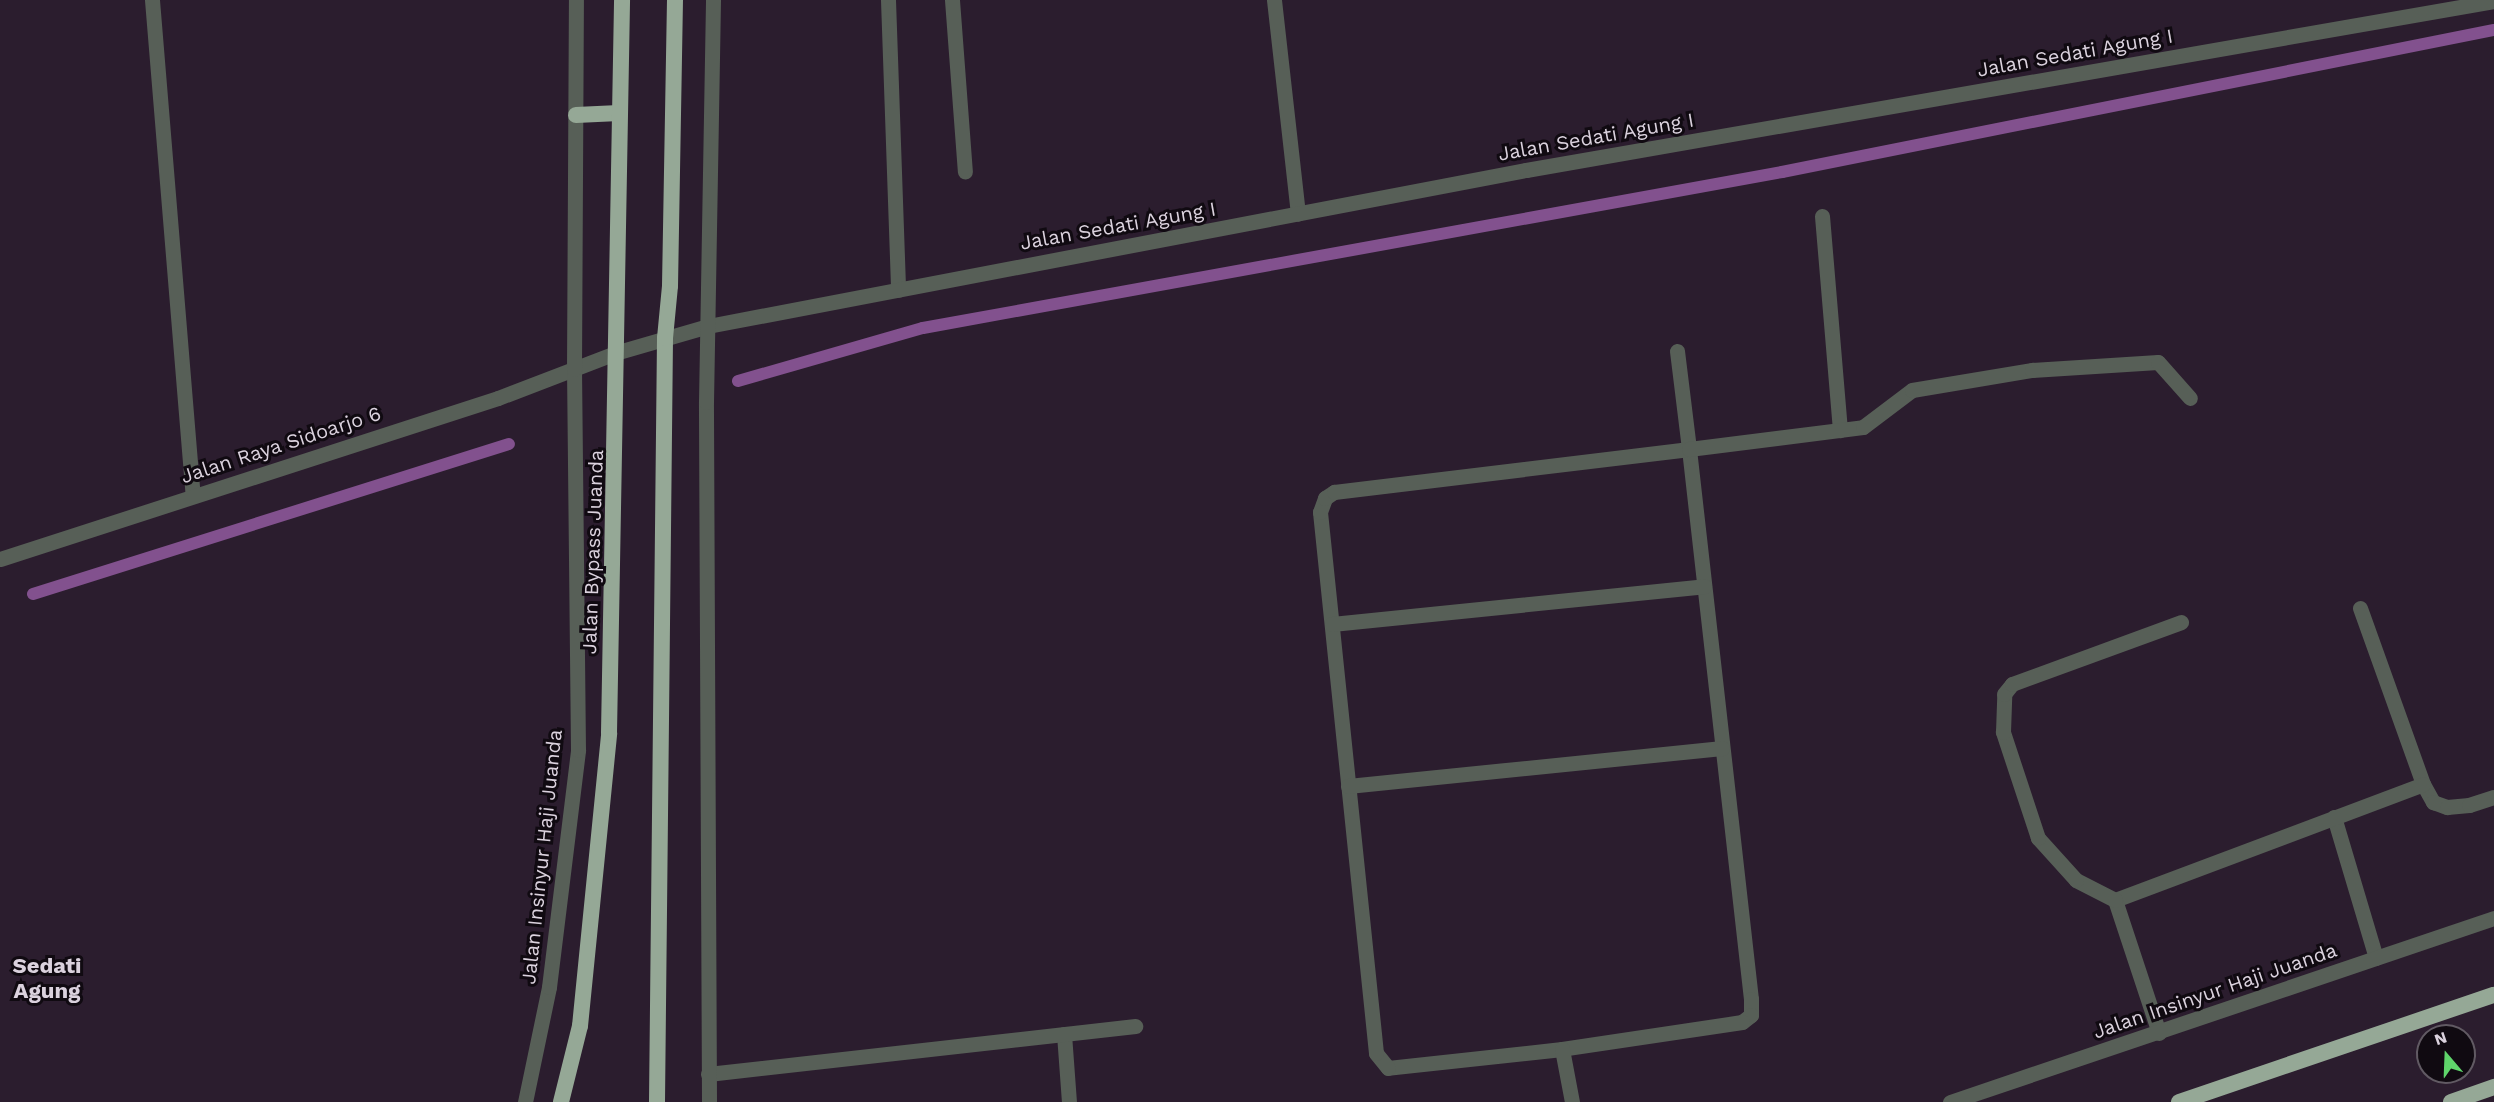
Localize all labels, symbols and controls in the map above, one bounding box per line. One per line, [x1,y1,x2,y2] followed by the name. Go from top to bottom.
[1975,24,2175,82] street label: Jalan Sedati Agung I
[1496,108,1696,166] street label: Jalan Sedati Agung I
[1018,197,1218,255] street label: Jalan Sedati Agung I
[178,401,384,489] street label: Jalan Raya Sidoarjo 6
[577,449,609,655] street label: Jalan Bypass Juanda
[517,728,567,986] street label: Jalan Insinyur Haji Juanda
[2090,938,2340,1044] street label: Jalan Insinyur Haji Juanda
[12,952,82,1004] district label: Sedati Agung
[2416,1024,2476,1084] north arrow
[2432,1027,2449,1049] text: N

